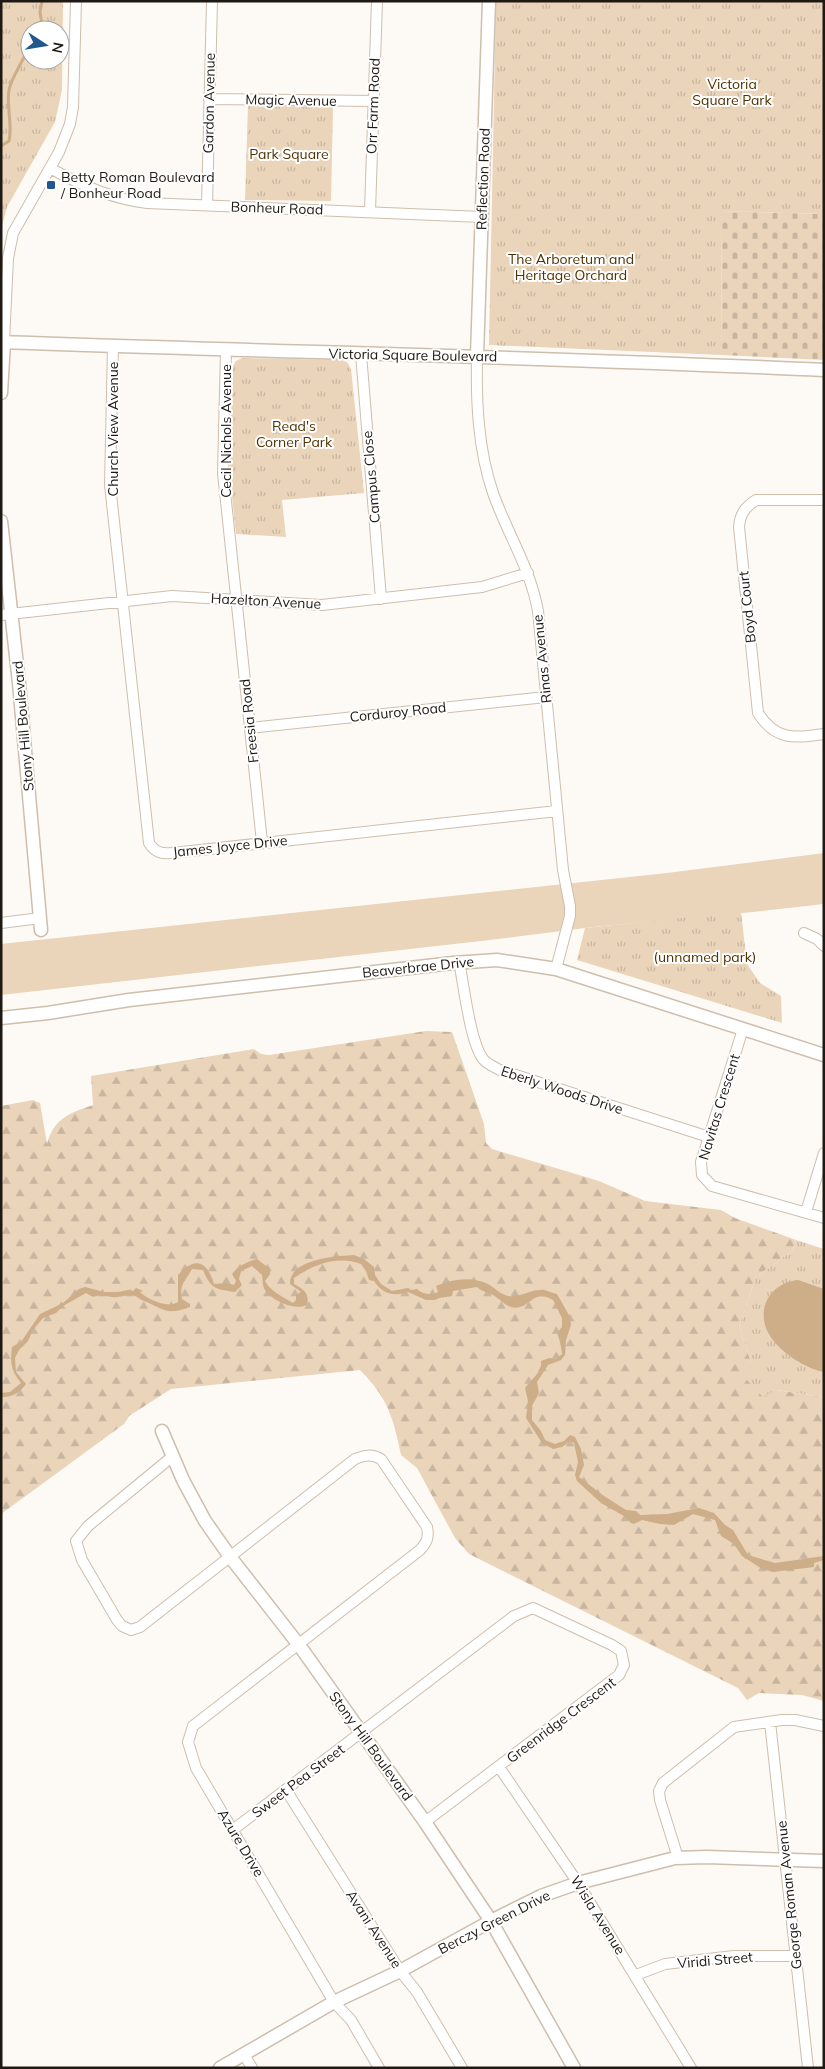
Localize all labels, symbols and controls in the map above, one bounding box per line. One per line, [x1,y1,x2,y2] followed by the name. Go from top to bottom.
[20,20,70,70] north arrow
[48,41,68,55] text: N
[199,53,219,153] street label: Gardon Avenue
[362,58,384,154] street label: Orr Farm Road
[692,75,772,109] park label: Victoria Square Park
[245,90,337,110] street label: Magic Avenue
[472,128,494,230] street label: Reflection Road
[249,145,329,163] park label: Park Square
[60,168,215,202] place label: Betty Roman Boulevard / Bonheur Road
[45,179,57,191] marker: Betty Roman Boulevard / Bonheur Road
[230,197,324,219] street label: Bonheur Road
[508,250,634,284] park label: The Arboretum and Heritage Orchard
[328,345,498,365] street label: Victoria Square Boulevard
[104,362,122,496] street label: Church View Avenue
[217,364,235,498] street label: Cecil Nichols Avenue
[256,417,333,451] park label: Read's Corner Park
[358,430,384,524] street label: Campus Close
[734,570,760,644] street label: Boyd Court
[210,589,322,613] street label: Hazelton Avenue
[528,614,556,704] street label: Rinas Avenue
[8,660,38,792] street label: Stony Hill Boulevard
[236,678,262,764] street label: Freesia Road
[349,698,447,726] street label: Corduroy Road
[172,831,288,861] street label: James Joyce Drive
[654,948,756,966] park label: (unnamed park)
[361,952,475,982] street label: Beaverbrae Drive
[694,1052,744,1162] street label: Navitas Crescent
[499,1062,625,1118] street label: Eberly Woods Drive
[503,1673,619,1767] street label: Greenridge Crescent
[325,1688,417,1804] street label: Stony Hill Boulevard
[248,1740,348,1822] street label: Sweet Pea Street
[214,1806,268,1880] street label: Azure Drive
[772,1820,806,1970] street label: George Roman Avenue
[567,1872,629,1958] street label: Wisla Avenue
[435,1886,553,1958] street label: Berczy Green Drive
[342,1887,406,1971] street label: Avani Avenue
[677,1948,754,1972] street label: Viridi Street

